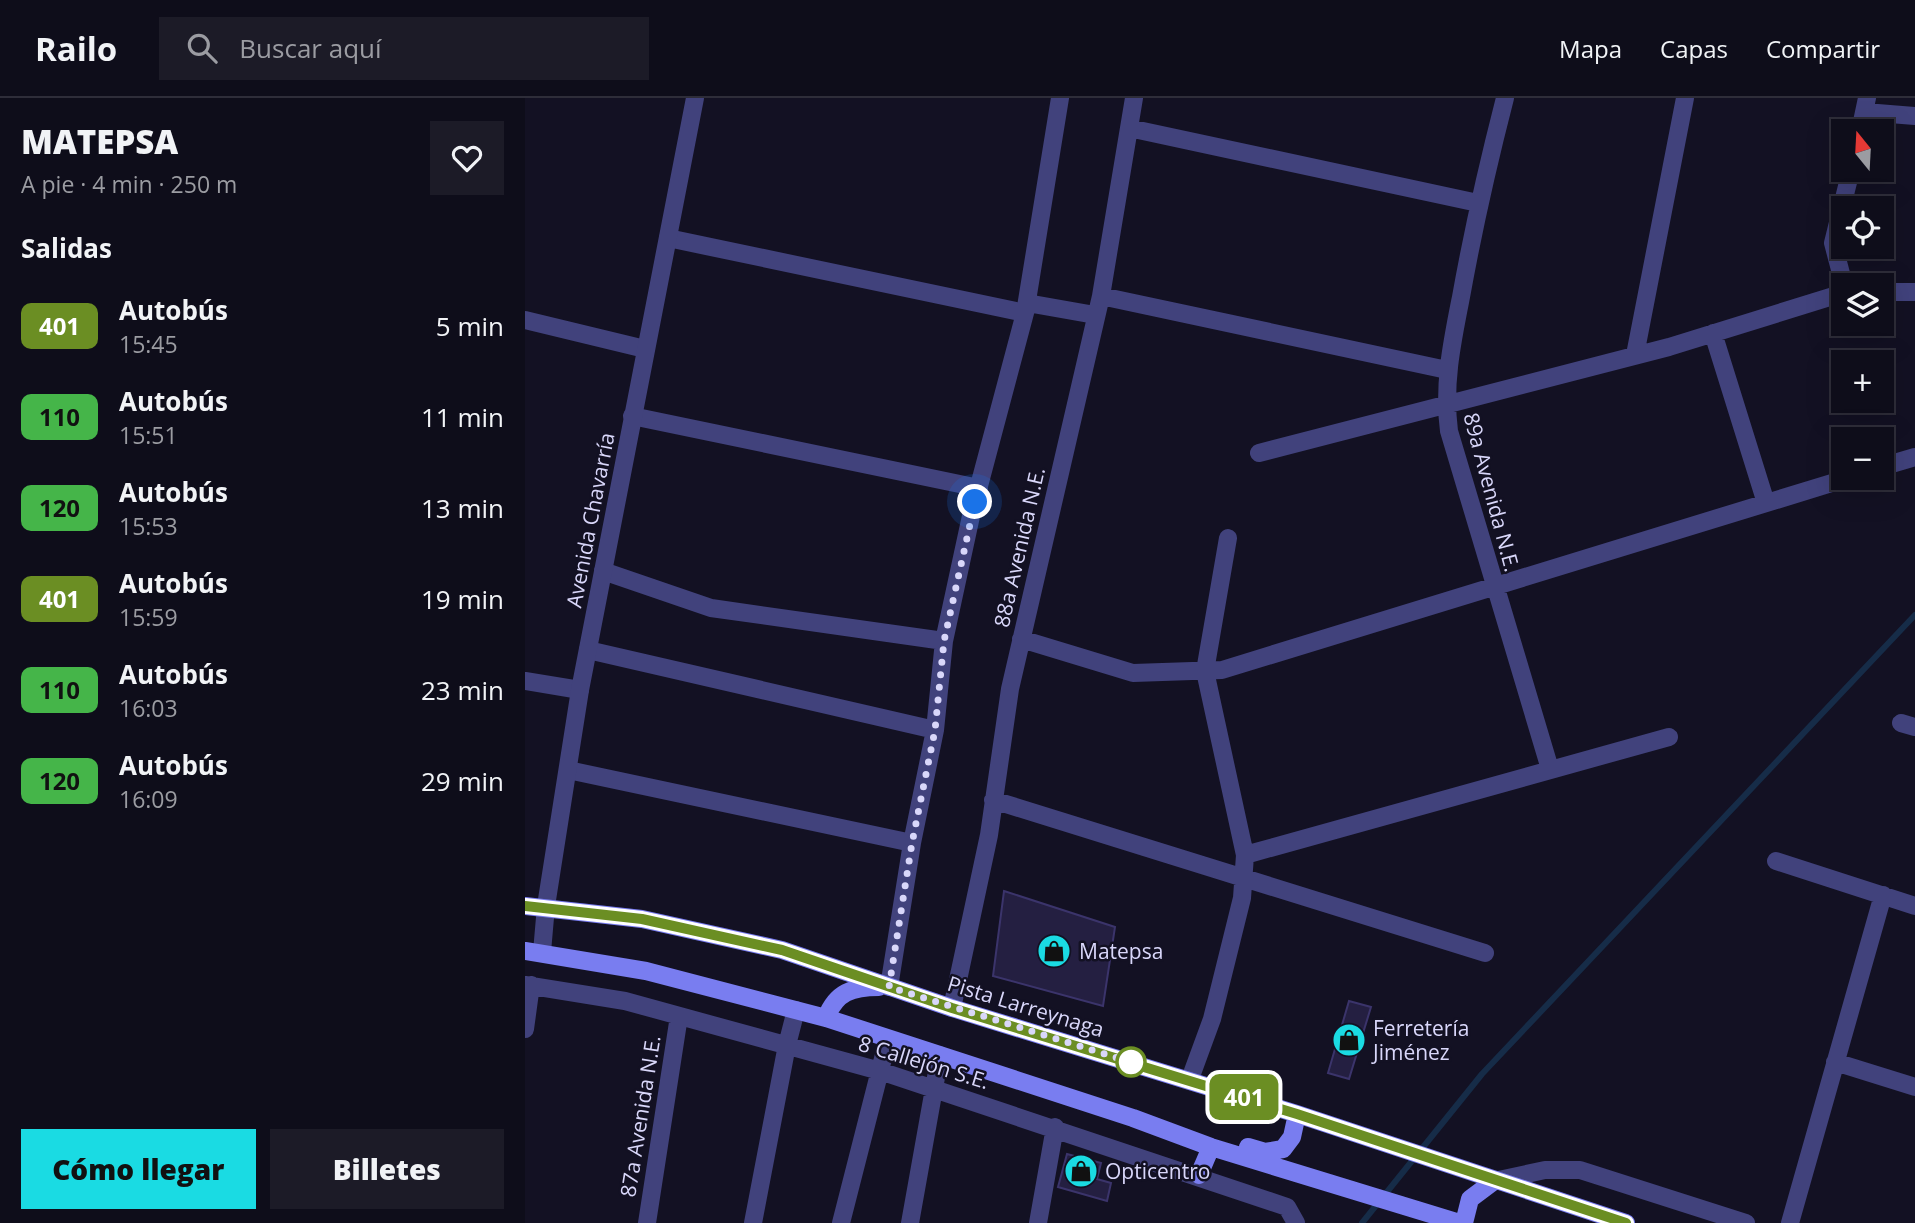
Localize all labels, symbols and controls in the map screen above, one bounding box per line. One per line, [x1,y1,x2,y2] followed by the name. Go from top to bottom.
[159,17,649,80] search box
[35,26,117,71] text: Railo
[183,29,221,67] icon: search
[239,30,382,66] text: Buscar aquí
[1559,32,1622,65] text: Mapa
[1660,32,1728,65] text: Capas
[1766,32,1880,65] text: Compartir
[21,119,178,164] text: MATEPSA
[1831,119,1893,182] north arrow
[1831,119,1894,490] map controls
[430,121,504,195] button: heart
[21,168,237,200] text: A pie · 4 min · 250 m
[1831,196,1894,259] button: locate
[21,230,112,266] text: Salidas
[1831,273,1894,336] button: layers
[119,292,228,328] text: Autobús
[436,308,504,344] text: 5 min
[39,309,80,342] text: 401
[119,328,178,360] text: 15:45
[1831,350,1894,413] button: +
[119,383,228,419] text: Autobús
[421,399,504,435] text: 11 min
[39,400,80,433] text: 110
[1457,409,1527,575] street label: 89a Avenida N.E.
[119,419,178,451] text: 15:51
[1831,427,1894,490] button: −
[559,430,621,610] street label: Avenida Chavarría
[987,464,1051,630] street label: 88a Avenida N.E.
[119,474,228,510] text: Autobús
[957,484,992,519] your location
[421,490,504,526] text: 13 min
[39,491,80,524] text: 120
[119,510,178,542] text: 15:53
[119,565,228,601] text: Autobús
[421,581,504,617] text: 19 min
[39,582,80,615] text: 401
[119,601,178,633] text: 15:59
[119,656,228,692] text: Autobús
[421,672,504,708] text: 23 min
[39,673,80,706] text: 110
[119,692,178,724] text: 16:03
[119,747,228,783] text: Autobús
[421,763,504,799] text: 29 min
[39,764,80,797] text: 120
[119,783,178,815] text: 16:09
[1035,932,1073,970] shop icon: Matepsa
[1079,937,1163,965] place label: Matepsa
[944,969,1108,1043] street label: Pista Larreynaga
[1371,1014,1469,1066] place label: Ferretería Jiménez
[1330,1021,1368,1059] shop icon: Ferretería Jiménez
[855,1029,993,1095] street label: 8 Callejón S.E.
[613,1033,667,1199] street label: 87a Avenida N.E.
[1116,1047,1146,1077] unlabelled marker
[1204,1074,1284,1120] line badge: 401
[1223,1080,1265,1113] text: 401
[21,1129,256,1209] button: Cómo llegar
[270,1129,504,1209] button: Billetes
[1062,1152,1100,1190] shop icon: Opticentro
[1105,1157,1210,1185] place label: Opticentro

